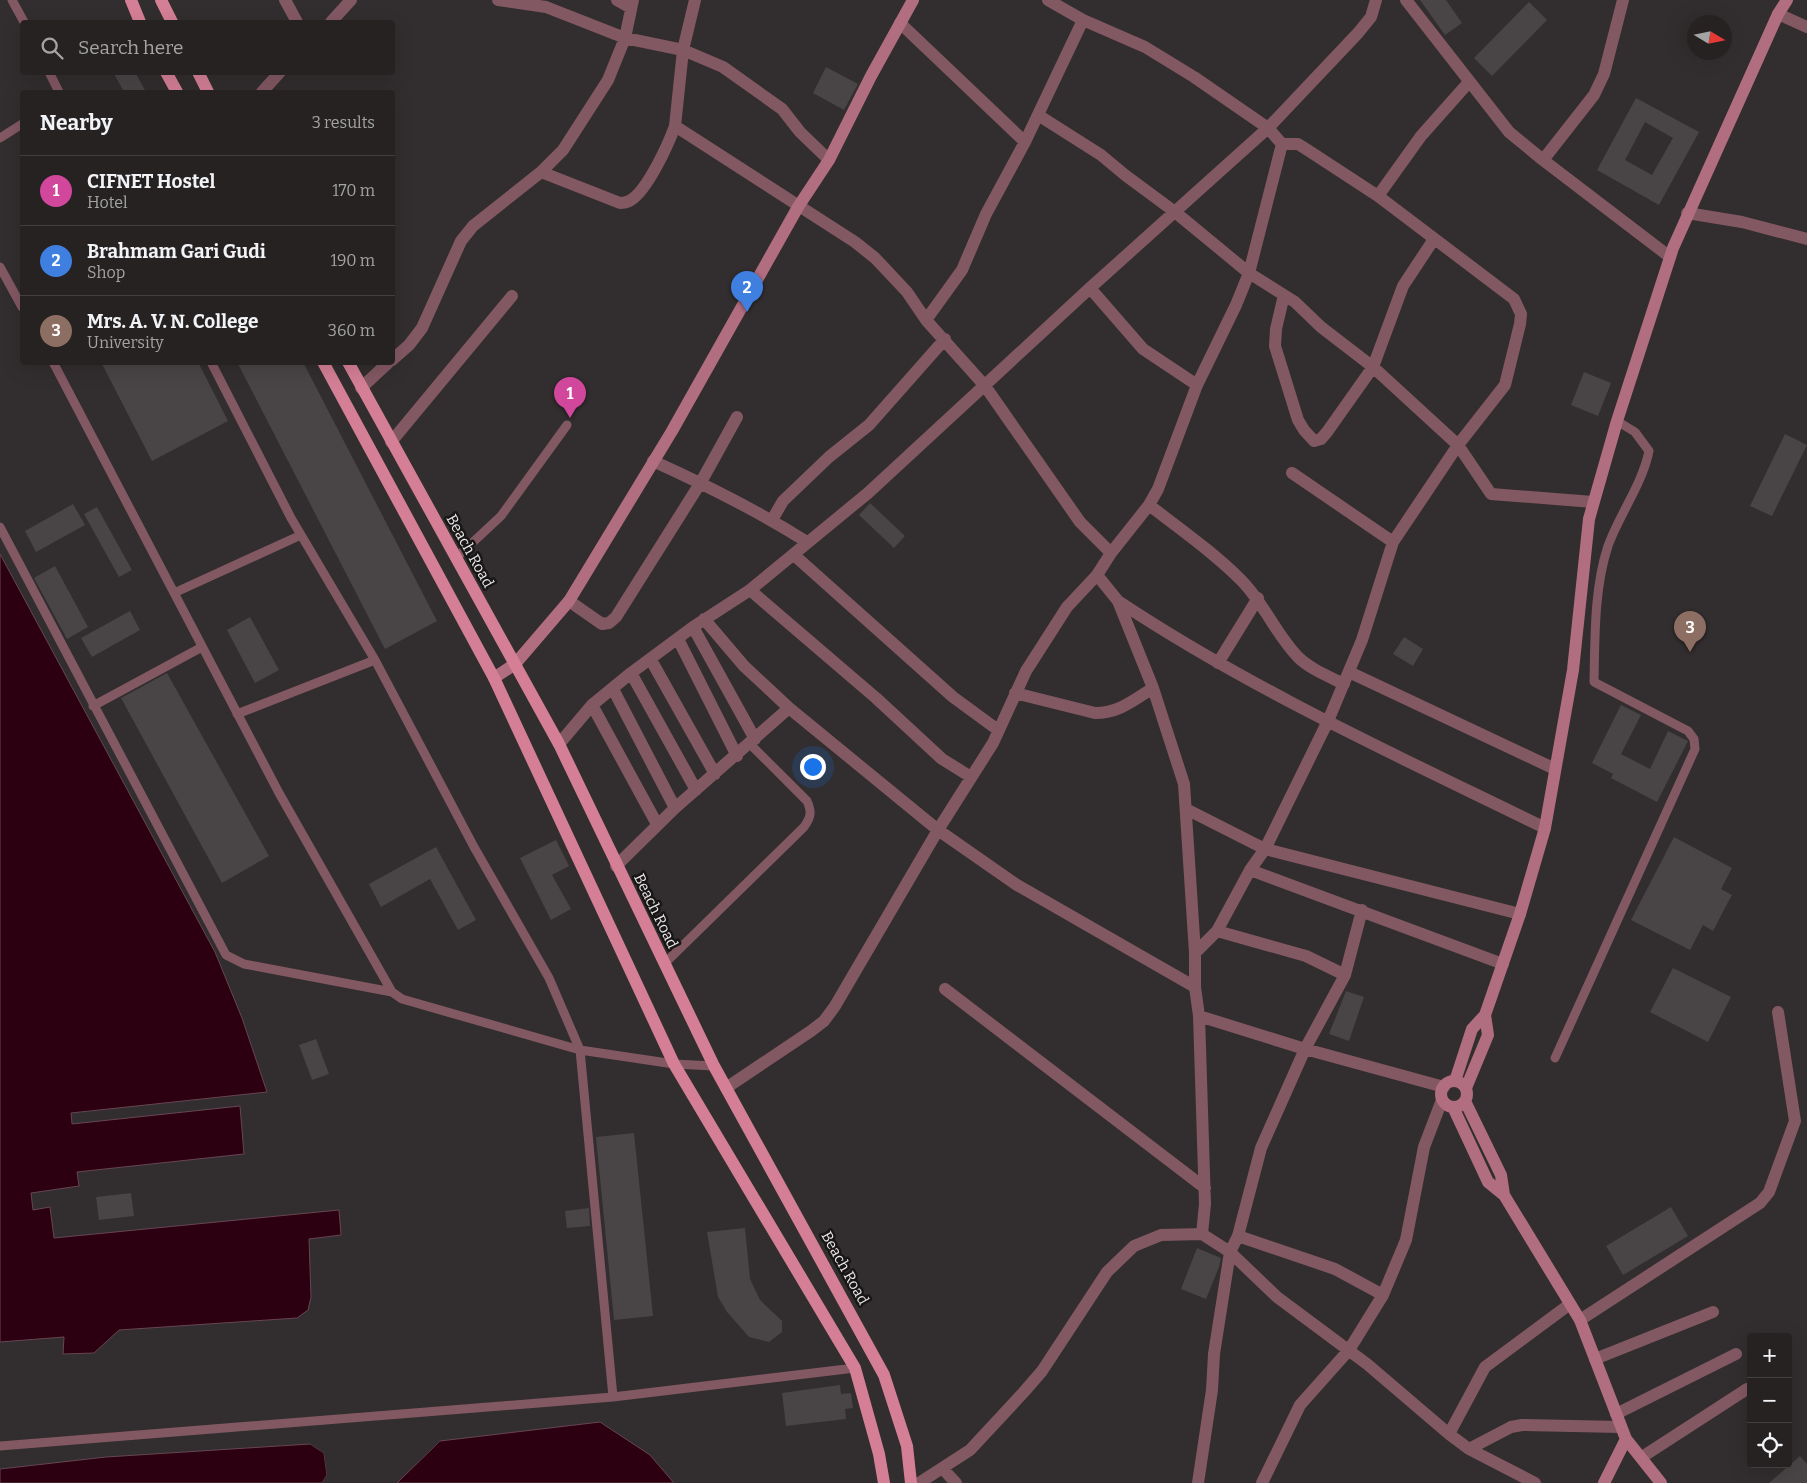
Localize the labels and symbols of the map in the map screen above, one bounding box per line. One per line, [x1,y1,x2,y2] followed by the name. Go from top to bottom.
[1687,15,1732,60] north arrow
[731,271,763,312] pin: 2
[554,377,586,418] pin: 1
[443,511,498,591] street label: Beach Road
[1674,611,1706,652] pin: 3
[800,754,826,780] your location
[630,871,682,951] street label: Beach Road
[818,1228,873,1308] street label: Beach Road

